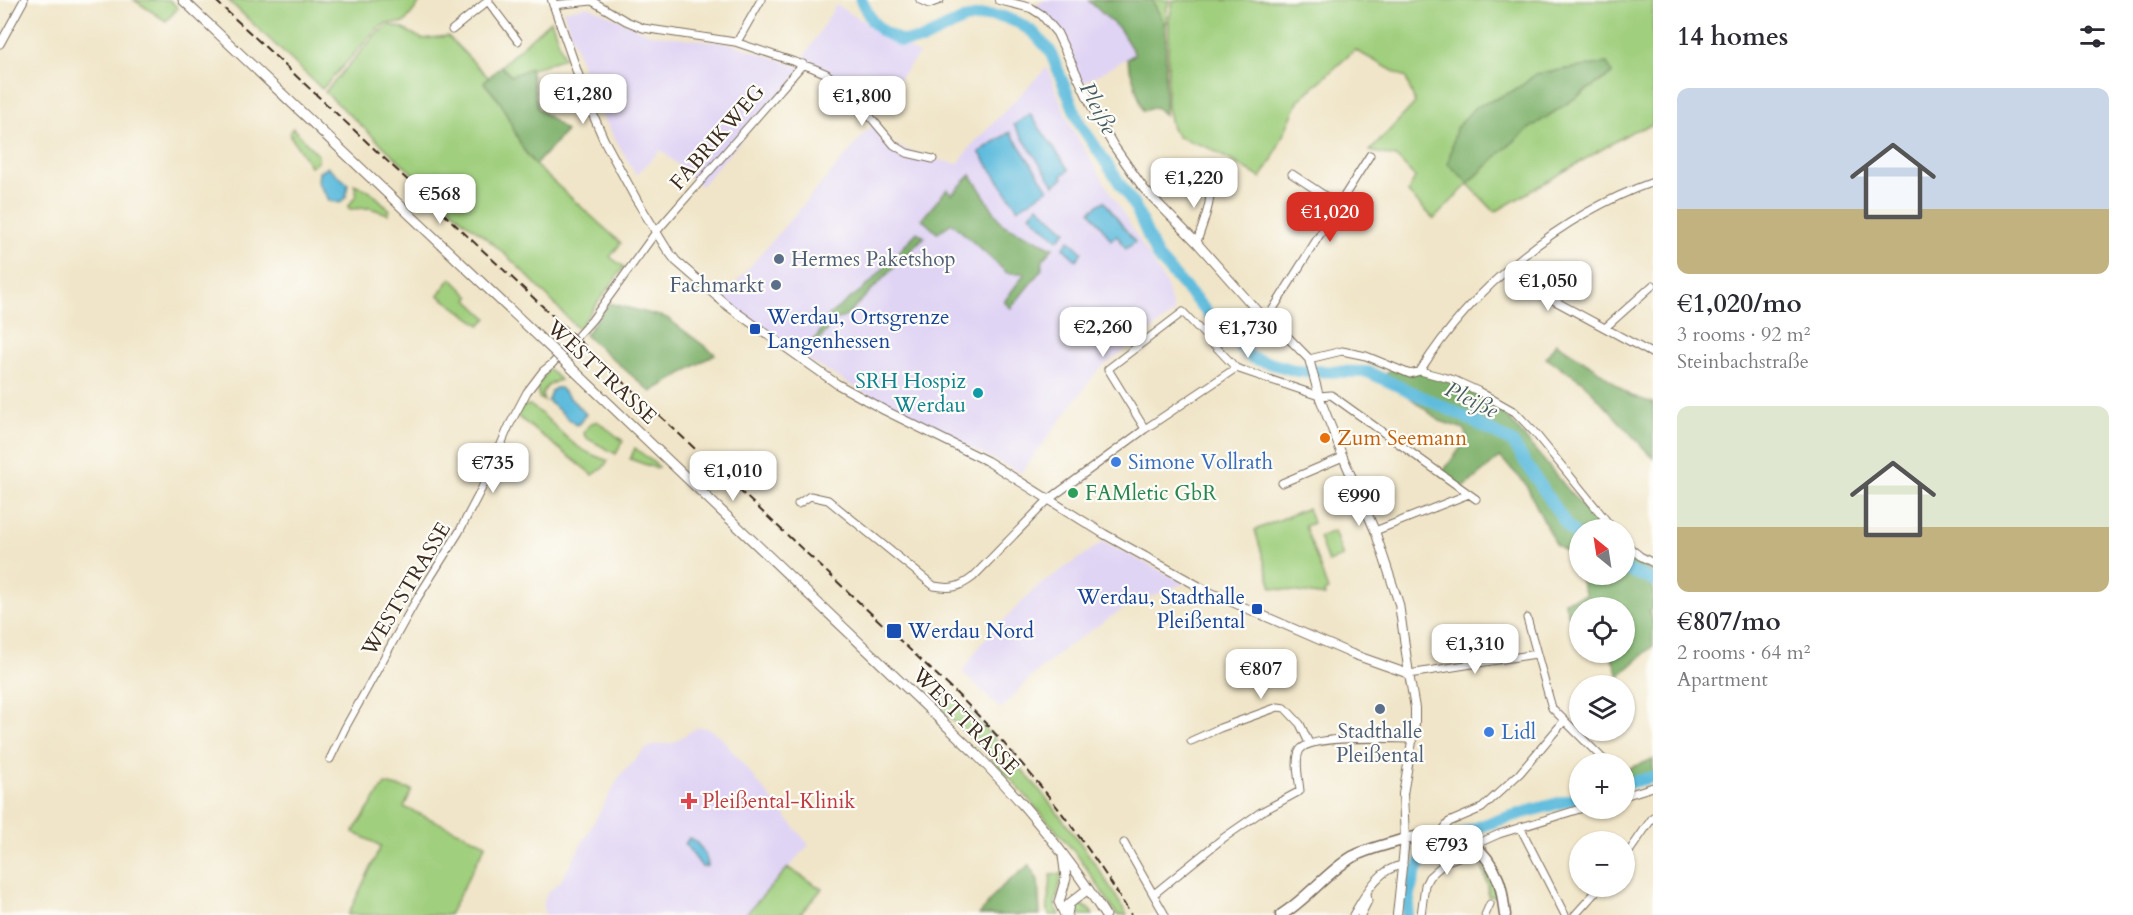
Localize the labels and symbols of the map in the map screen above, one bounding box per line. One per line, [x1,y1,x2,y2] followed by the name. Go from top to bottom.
[534,74,632,125] pin: €1,280
[813,76,911,127] pin: €1,800
[1072,77,1124,140] water label: Pleiße
[663,78,772,196] street label: FABRIKWEG
[1145,158,1243,209] pin: €1,220
[404,174,476,225] pin: €568
[1281,192,1379,243] pin: €1,020
[791,245,956,274] place label: Hermes Paketshop
[772,252,786,266] marker: Hermes Paketshop
[1499,261,1597,312] pin: €1,050
[669,271,764,300] place label: Fachmarkt
[769,278,783,292] marker: Fachmarkt
[766,303,949,356] place label: Werdau, Ortsgrenze Langenhessen
[1054,307,1152,358] pin: €2,260
[1199,308,1297,359] pin: €1,730
[539,313,663,431] street label: WESTTRASSE
[748,322,762,336] marker: Werdau, Ortsgrenze Langenhessen
[855,367,967,420] place label: SRH Hospiz Werdau
[1440,374,1504,426] water label: Pleiße
[971,386,985,400] marker: SRH Hospiz Werdau
[1337,424,1467,453] place label: Zum Seemann
[1318,431,1332,445] marker: Zum Seemann
[457,443,529,494] pin: €735
[1128,448,1273,477] place label: Simone Vollrath
[684,451,782,502] pin: €1,010
[1109,455,1123,469] marker: Simone Vollrath
[1323,476,1395,527] pin: €990
[1085,479,1217,508] place label: FAMletic GbR
[1066,486,1080,500] marker: FAMletic GbR
[354,517,458,663] street label: WESTSTRASSE
[1569,519,1635,585] north arrow
[1076,583,1245,636] place label: Werdau, Stadthalle Pleißental
[1250,602,1264,616] marker: Werdau, Stadthalle Pleißental
[907,617,1034,646] place label: Werdau Nord
[885,622,903,640] marker: Werdau Nord
[1426,624,1524,675] pin: €1,310
[1225,649,1297,700] pin: €807
[905,661,1026,781] street label: WESTTRASSE
[1373,702,1387,716] marker: Stadthalle Pleißental
[1336,717,1424,770] place label: Stadthalle Pleißental
[1501,718,1536,747] place label: Lidl
[1482,725,1496,739] marker: Lidl
[702,787,856,816] place label: Pleißental-Klinik
[680,792,698,810] marker: Pleißental-Klinik
[1411,825,1483,876] pin: €793

